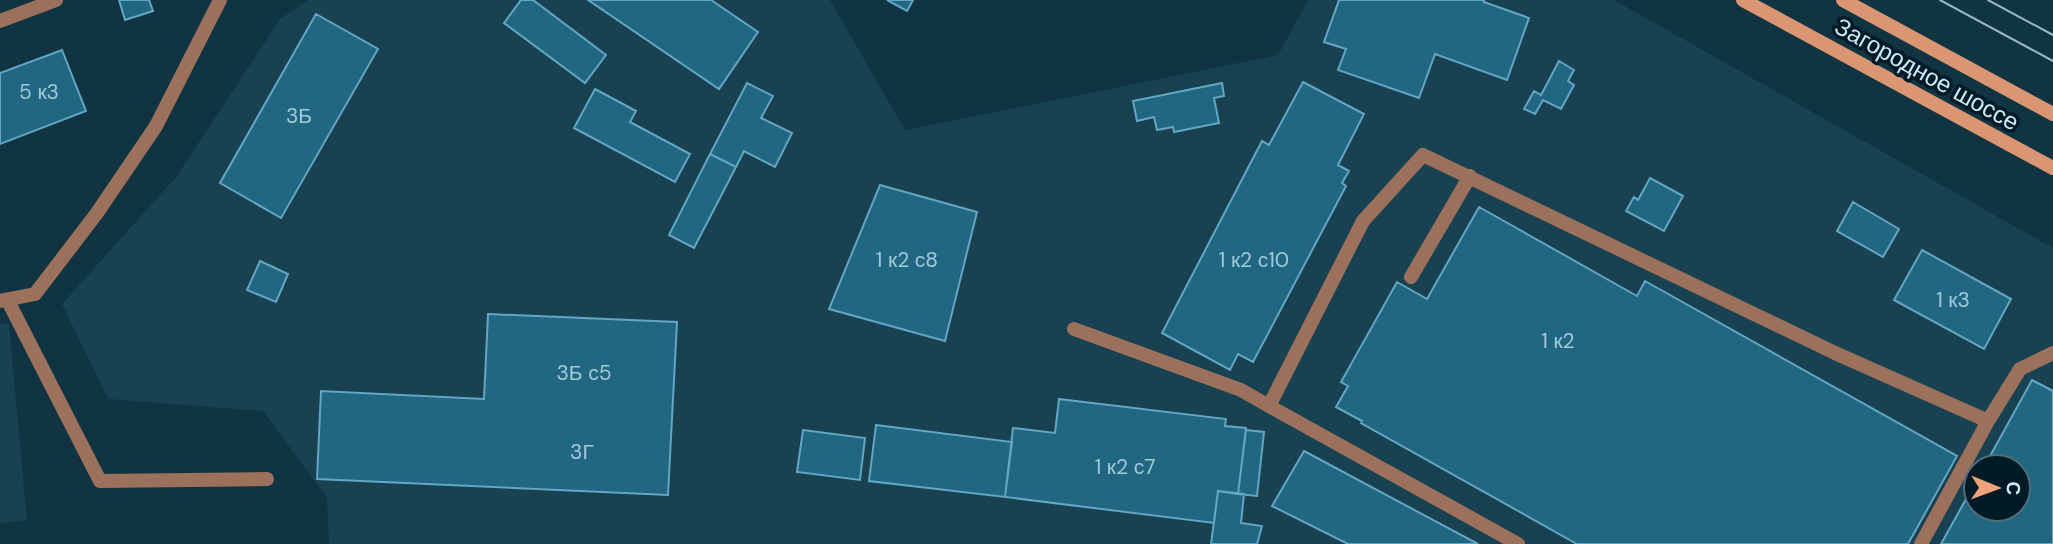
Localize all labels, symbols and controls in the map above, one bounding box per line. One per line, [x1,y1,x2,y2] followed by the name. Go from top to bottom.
[1829,11,2025,137] street label: Загородное шоссе
[19,78,59,106] house number: 5 к3
[286,102,312,130] house number: 3Б
[876,246,938,274] house number: 1 к2 с8
[1219,246,1289,274] house number: 1 к2 с10
[1936,286,1970,314] house number: 1 к3
[1541,327,1575,355] house number: 1 к2
[556,359,612,387] house number: 3Б с5
[570,438,594,466] house number: 3Г
[1095,453,1155,481] house number: 1 к2 с7
[1962,453,2032,523] north arrow
[2001,481,2026,496] text: С

